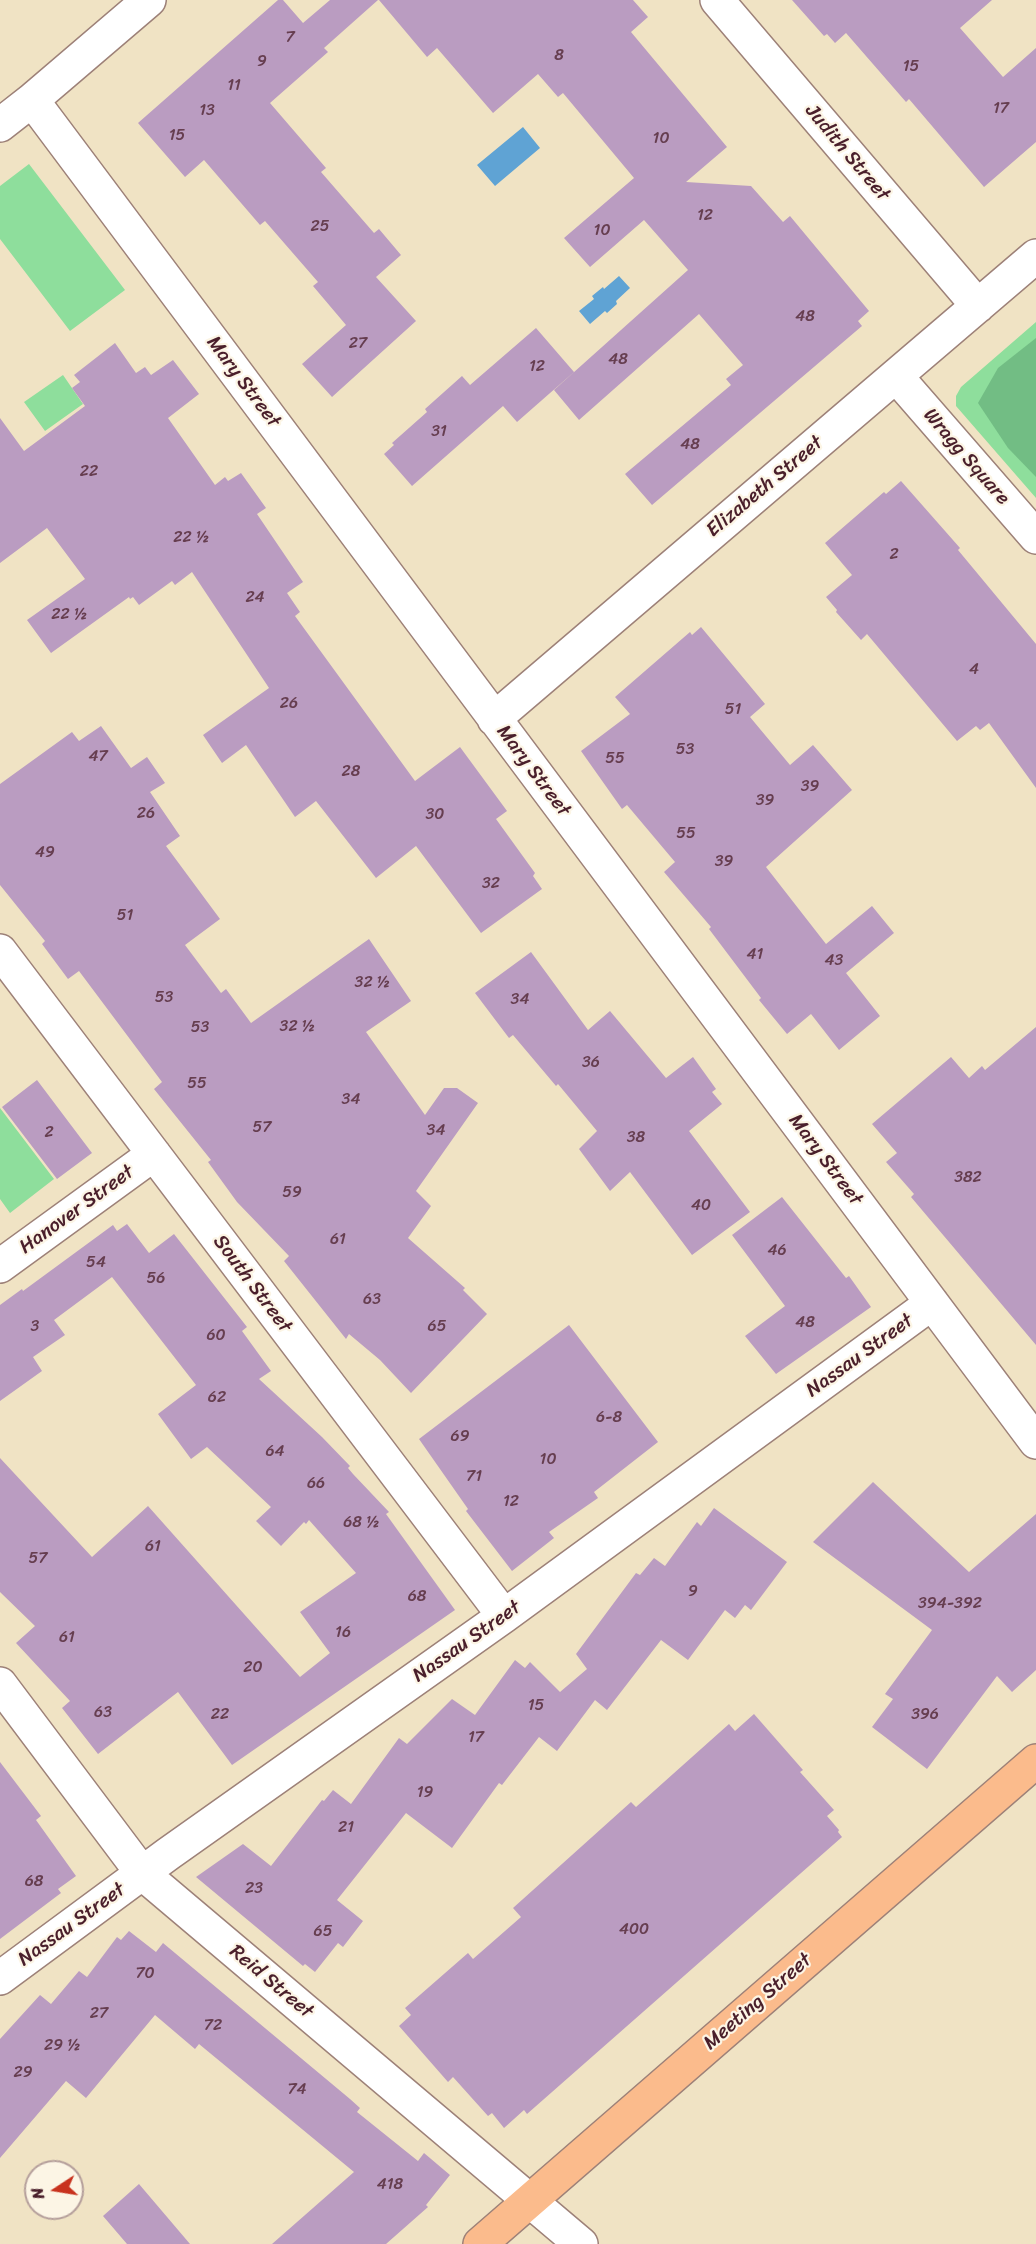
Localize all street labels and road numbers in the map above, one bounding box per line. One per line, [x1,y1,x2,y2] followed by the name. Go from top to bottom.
[800,100,894,206] street label: Judith Street
[201,332,285,432] street label: Mary Street
[918,404,1014,510] street label: Wragg Square
[702,431,828,543] street label: Elizabeth Street
[491,721,575,821] street label: Mary Street
[783,1110,867,1210] street label: Mary Street
[15,1160,139,1260] street label: Hanover Street
[208,1230,296,1338] street label: South Street
[802,1309,918,1403] street label: Nassau Street
[408,1596,526,1688] street label: Nassau Street
[14,1878,130,1972] street label: Nassau Street
[224,1940,318,2024] street label: Reid Street
[699,1949,817,2055] street label: Meeting Street

